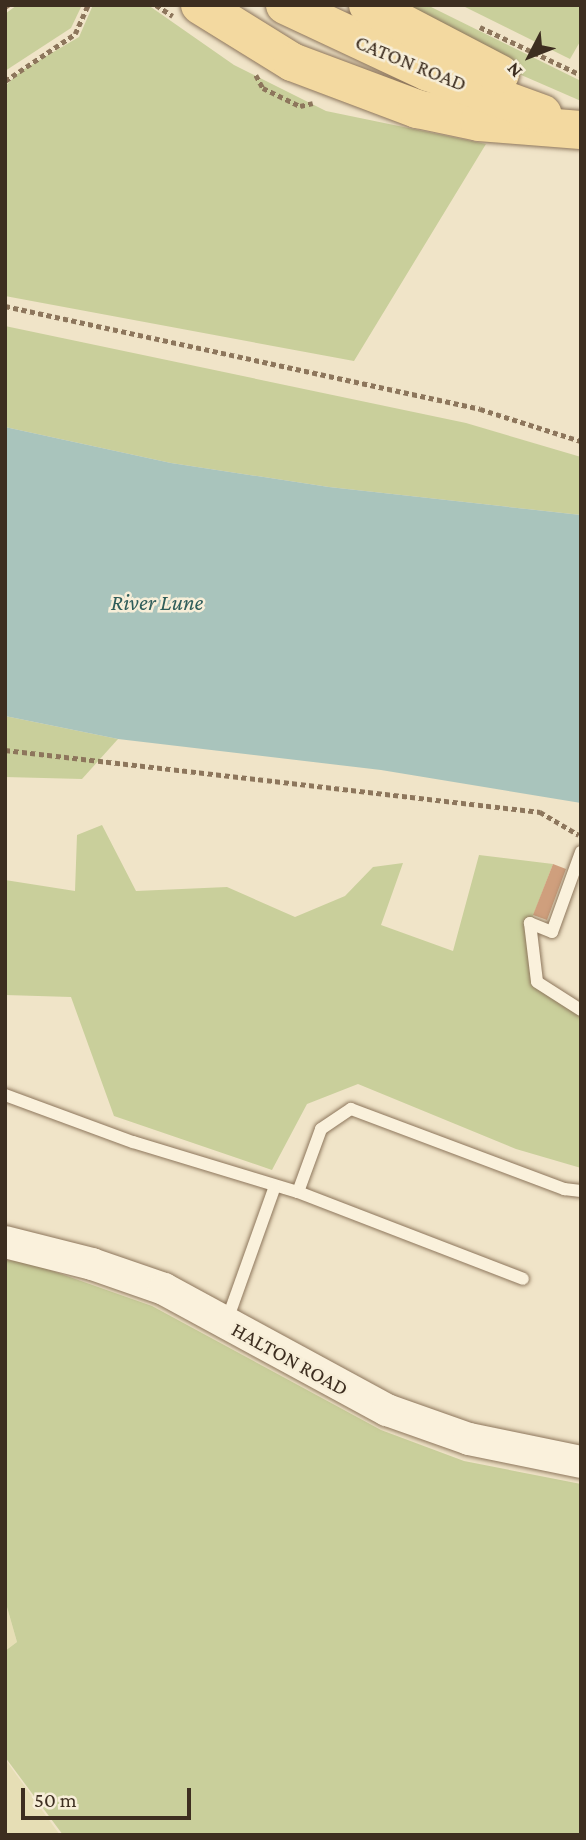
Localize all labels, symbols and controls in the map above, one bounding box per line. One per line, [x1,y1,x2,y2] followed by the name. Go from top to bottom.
[495,21,565,91] north arrow
[352,29,470,97] street label: CATON ROAD
[502,59,526,82] text: N
[111,588,203,616] water label: River Lune
[227,1317,353,1401] street label: HALTON ROAD
[24,1773,194,1817] scale bar
[34,1788,77,1812] text: 50 m

